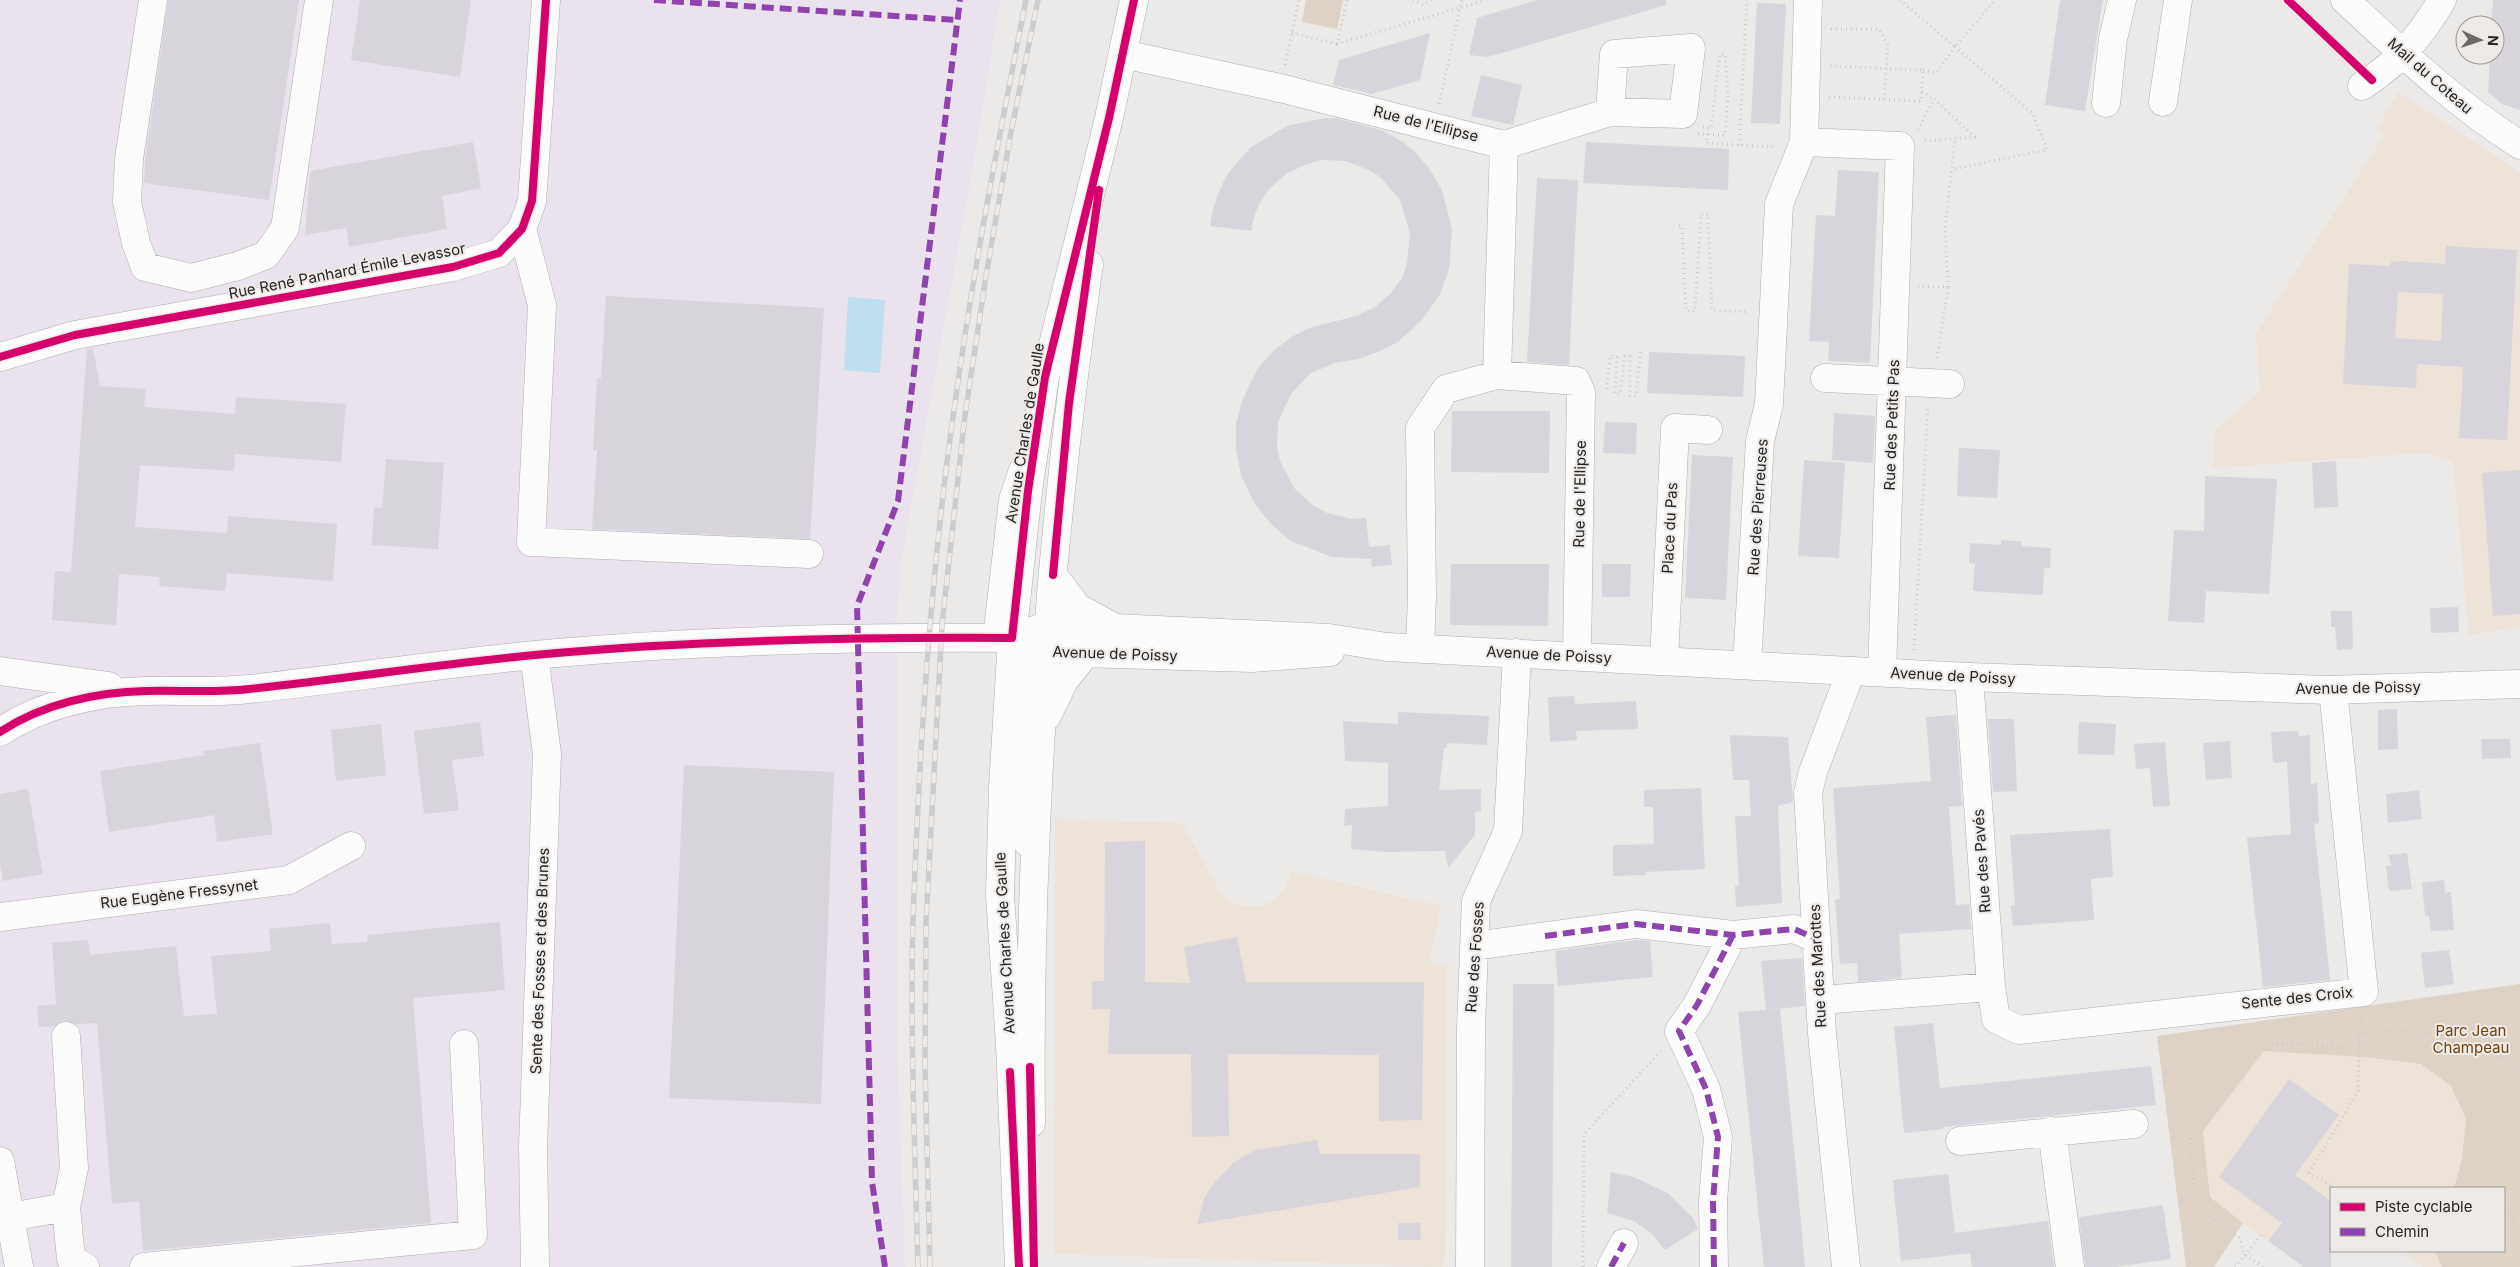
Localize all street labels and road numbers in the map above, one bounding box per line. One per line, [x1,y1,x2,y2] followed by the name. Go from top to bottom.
[2384,33,2477,118] street label: Mail du Coteau
[1372,101,1481,146] street label: Rue de l'Ellipse
[227,238,467,303] street label: Rue René Panhard Émile Levassor
[1001,341,1048,524] street label: Avenue Charles de Gaulle
[1880,359,1903,491] street label: Rue des Petits Pas
[1743,438,1772,576] street label: Rue des Pierreuses
[1569,440,1590,548] street label: Rue de l'Ellipse
[1658,482,1681,574] street label: Place du Pas
[1052,642,1179,665] street label: Avenue de Poissy
[1486,642,1613,667] street label: Avenue de Poissy
[1890,663,2017,688] street label: Avenue de Poissy
[2295,677,2421,698] street label: Avenue de Poissy
[1968,808,1995,914] street label: Rue des Pavés
[526,847,553,1075] street label: Sente des Fosses et des Brunes
[990,852,1019,1035] street label: Avenue Charles de Gaulle
[99,874,259,913] street label: Rue Eugène Fressynet
[1461,901,1488,1013] street label: Rue des Fosses
[1805,904,1830,1028] street label: Rue des Marottes
[2240,982,2354,1013] street label: Sente des Croix

